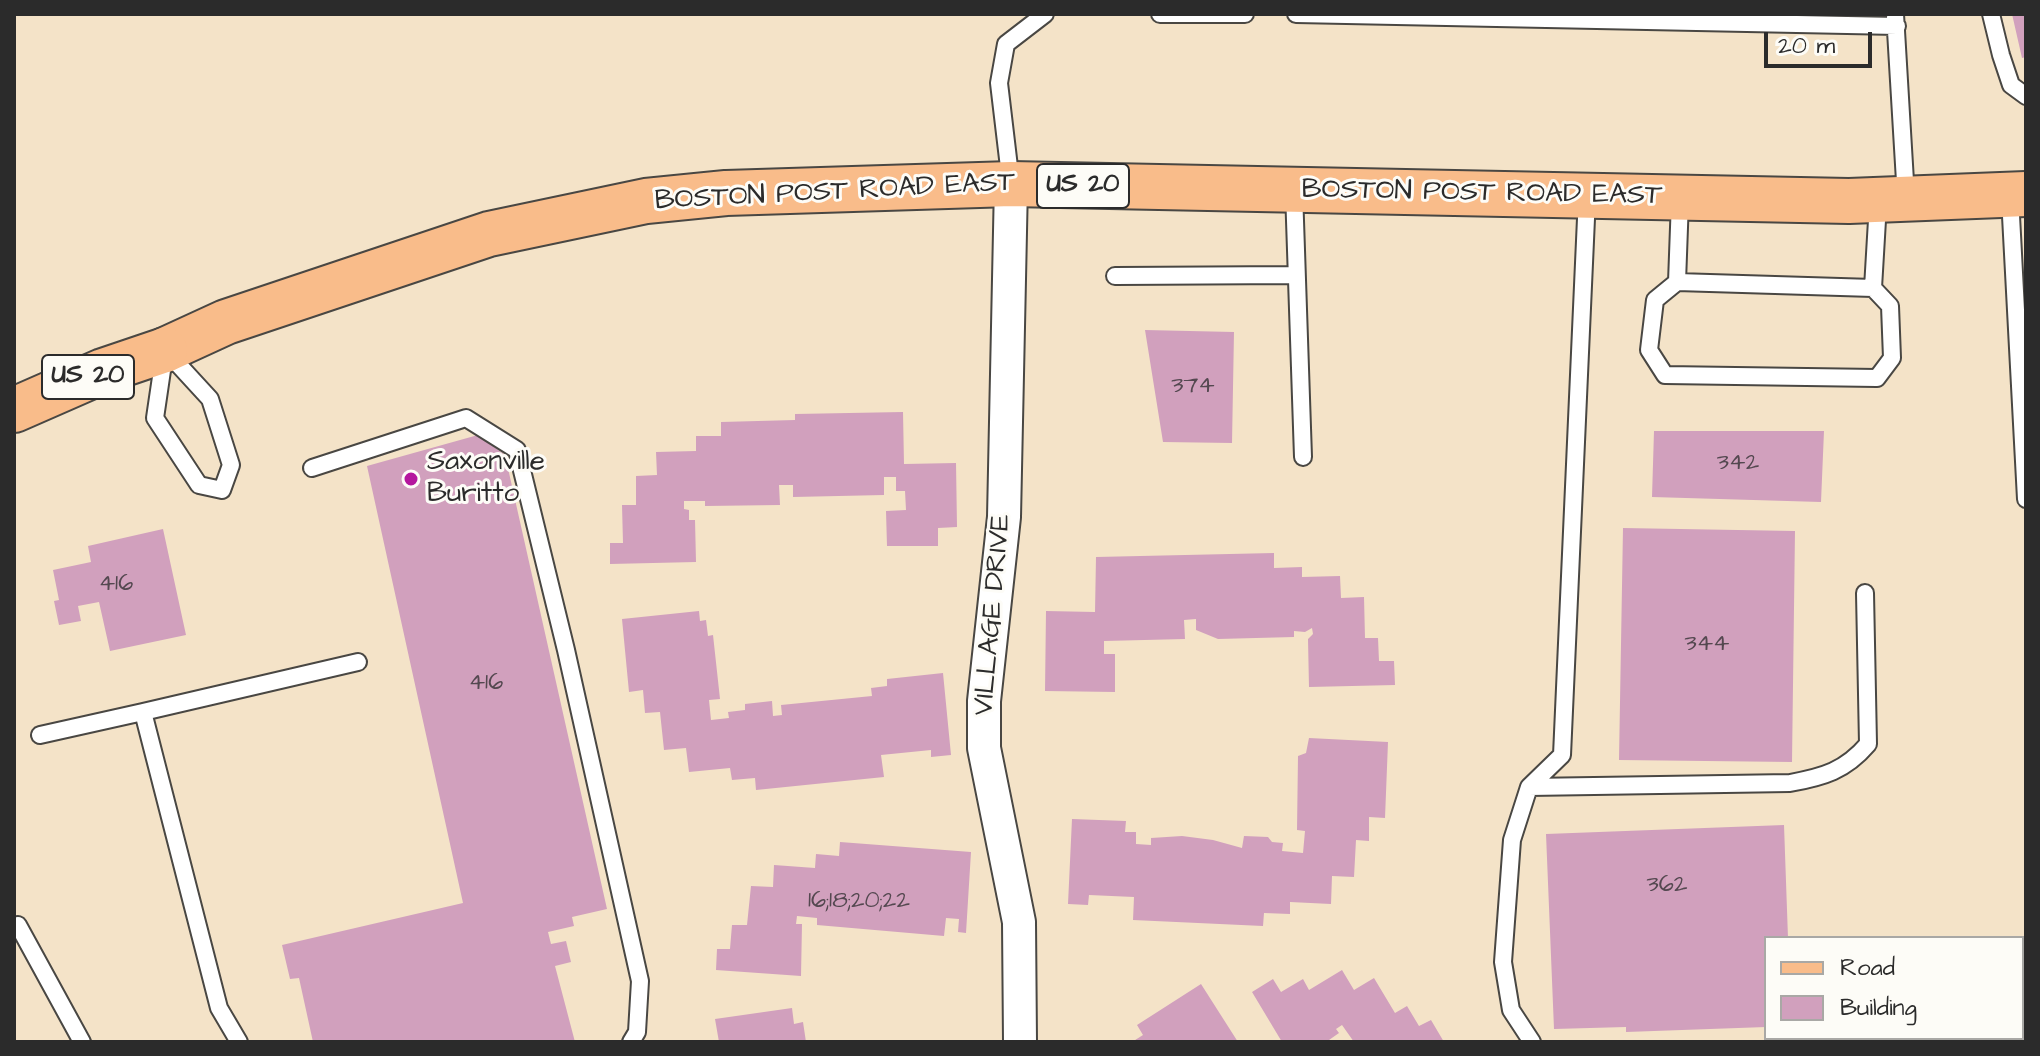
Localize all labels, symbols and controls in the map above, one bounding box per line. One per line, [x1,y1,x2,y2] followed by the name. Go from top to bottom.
[1768,16,1876,66] scale bar
[1778,29,1835,63] text: 20 m
[1037,164,1129,208] road number: US 20
[654,167,1016,219] street label: BOSTON POST ROAD EAST
[1301,174,1663,214] street label: BOSTON POST ROAD EAST
[42,355,134,399] road number: US 20
[1171,373,1215,401] house number: 374
[427,446,545,512] place label: Saxonville Buritto
[1717,450,1759,478] house number: 342
[402,470,420,488] marker: Saxonville Buritto
[968,513,1020,717] street label: VILLAGE DRIVE
[99,571,133,599] house number: 416
[1685,631,1729,659] house number: 344
[469,670,503,698] house number: 416
[1647,872,1687,900] house number: 362
[808,888,910,916] house number: 16;18;20;22
[1764,936,2024,1040] legend
[1840,951,1895,985] text: Road
[1840,991,1917,1025] text: Building

